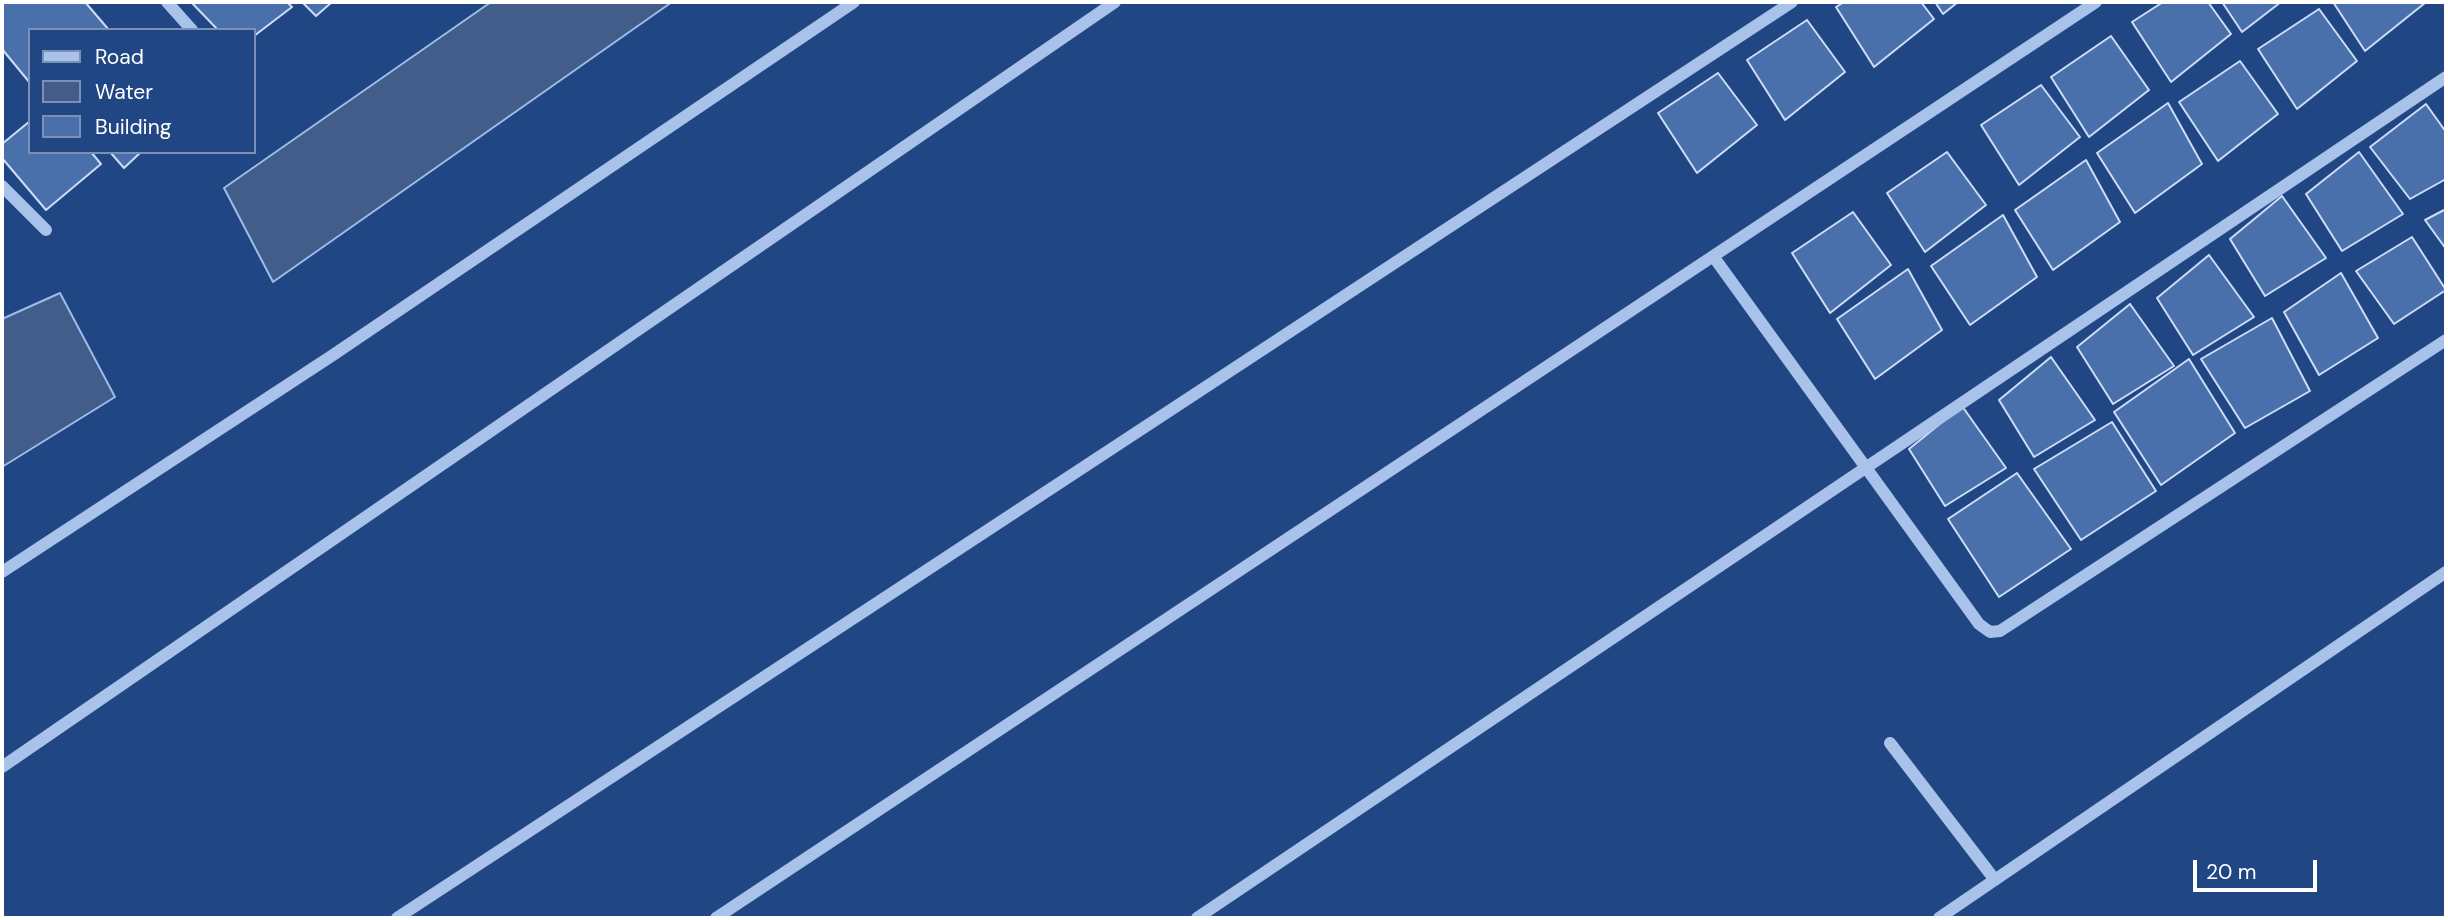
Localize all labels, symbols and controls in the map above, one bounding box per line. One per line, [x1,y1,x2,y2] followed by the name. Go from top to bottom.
[28,28,256,154] legend
[95,43,144,71] text: Road
[95,78,153,106] text: Water
[95,113,171,141] text: Building
[2196,846,2320,890] scale bar
[2206,858,2257,886] text: 20 m

